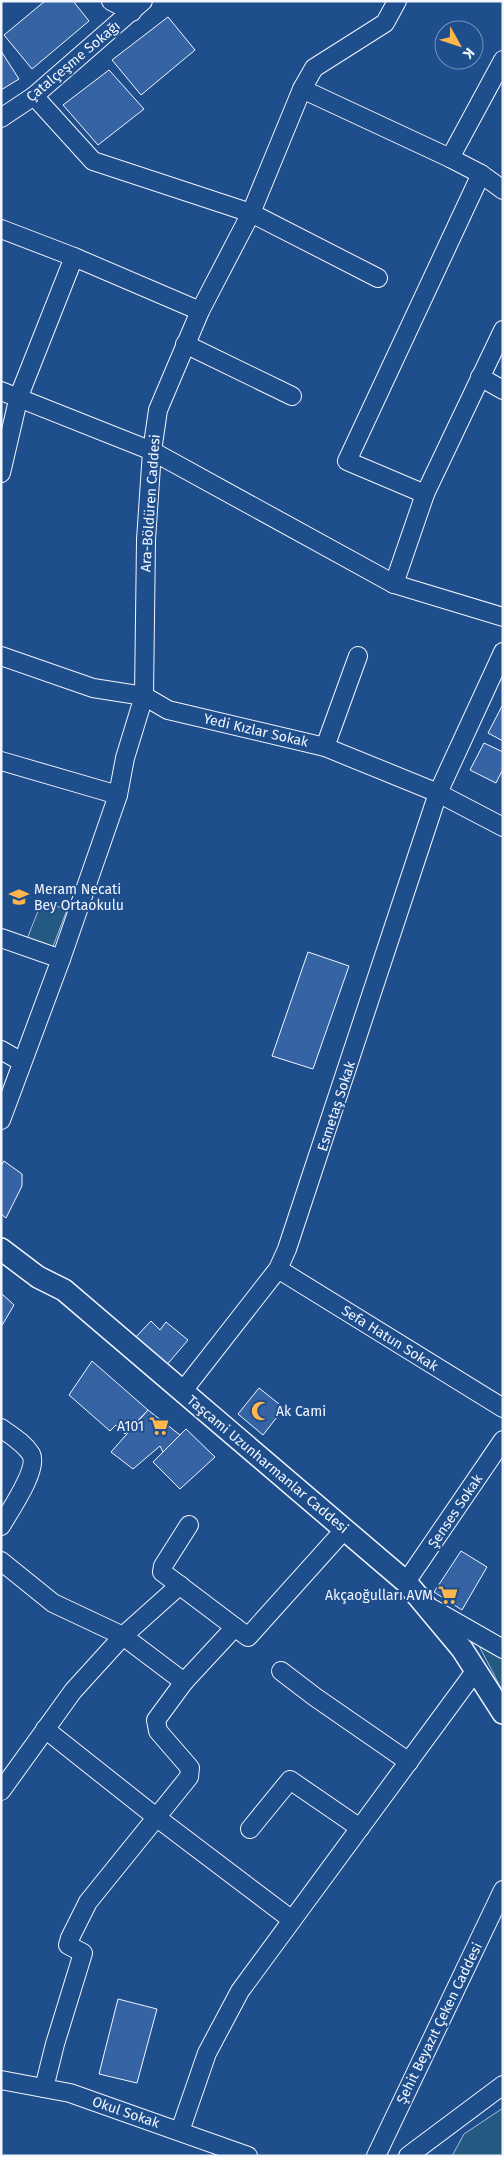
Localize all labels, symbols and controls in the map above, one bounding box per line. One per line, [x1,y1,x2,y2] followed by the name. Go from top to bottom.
[23,17,124,106] street label: Çatalçeşme Sokağı
[434,20,484,70] north arrow
[458,44,478,63] text: K
[137,434,164,572] street label: Ara-Böldüren Caddesi
[202,710,311,751] street label: Yedi Kızlar Sokak
[34,881,124,914] place label: Meram Necati Bey Ortaokulu
[8,886,30,908] school or university icon: Meram Necati Bey Ortaokulu
[314,1058,359,1153] street label: Esmetaş Sokak
[338,1302,442,1375] street label: Sefa Hatun Sokak
[183,1392,352,1537] street label: Taşcami Uzunharmanlar Caddesi
[250,1400,272,1422] mosque icon: Ak Cami
[276,1403,326,1420] place label: Ak Cami
[148,1415,170,1437] supermarket icon: A101
[117,1418,144,1435] place label: A101
[424,1470,487,1551] street label: Şenses Sokak
[437,1584,459,1606] supermarket icon: Akçaoğulları AVM
[325,1587,433,1604] place label: Akçaoğulları AVM
[393,1940,486,2107] street label: Şehit Beyazıt Çeken Caddesi
[90,2093,163,2132] street label: Okul Sokak

